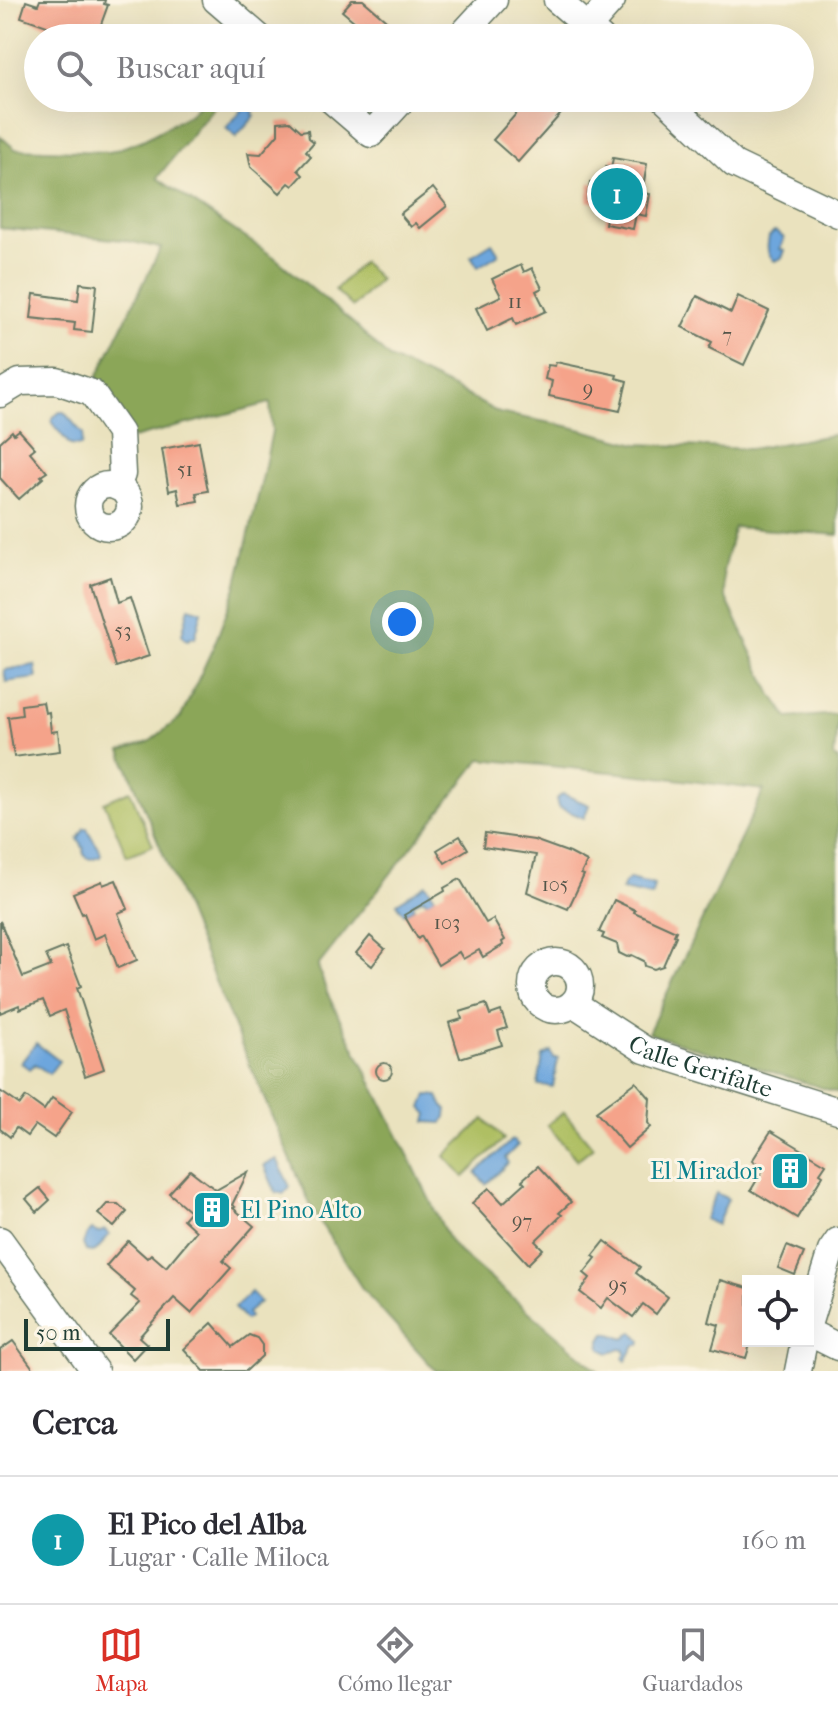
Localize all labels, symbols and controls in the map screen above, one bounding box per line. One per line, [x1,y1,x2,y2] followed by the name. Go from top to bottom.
[24,24,814,112] search box
[52,46,96,90] icon: search
[116,51,265,86] text: Buscar aquí
[591,164,643,224] pin: 1
[508,290,522,313] house number: 11
[722,324,732,347] house number: 7
[583,378,593,401] house number: 9
[177,458,193,481] house number: 51
[382,602,422,642] your location
[115,619,131,642] house number: 53
[542,873,568,896] house number: 105
[434,911,460,934] house number: 103
[623,1029,776,1103] street label: Calle Gerifalte
[769,1150,811,1192] building icon: El Mirador
[650,1157,763,1185] place label: El Mirador
[191,1189,233,1231] building icon: El Pino Alto
[240,1196,362,1224] place label: El Pino Alto
[512,1210,532,1233] house number: 97
[608,1274,628,1297] house number: 95
[742,1275,814,1347] map controls
[742,1275,814,1347] button: locate
[24,1315,170,1351] scale bar
[36,1320,81,1346] text: 50 m
[32,1403,117,1443] text: Cerca
[108,1507,306,1542] text: El Pico del Alba
[53,1525,63,1556] text: 1
[741,1525,806,1556] text: 160 m
[108,1542,329,1573] text: Lugar · Calle Miloca
[95,1623,148,1697] tab: Mapa
[338,1623,452,1697] tab: Cómo llegar
[642,1623,743,1697] tab: Guardados

